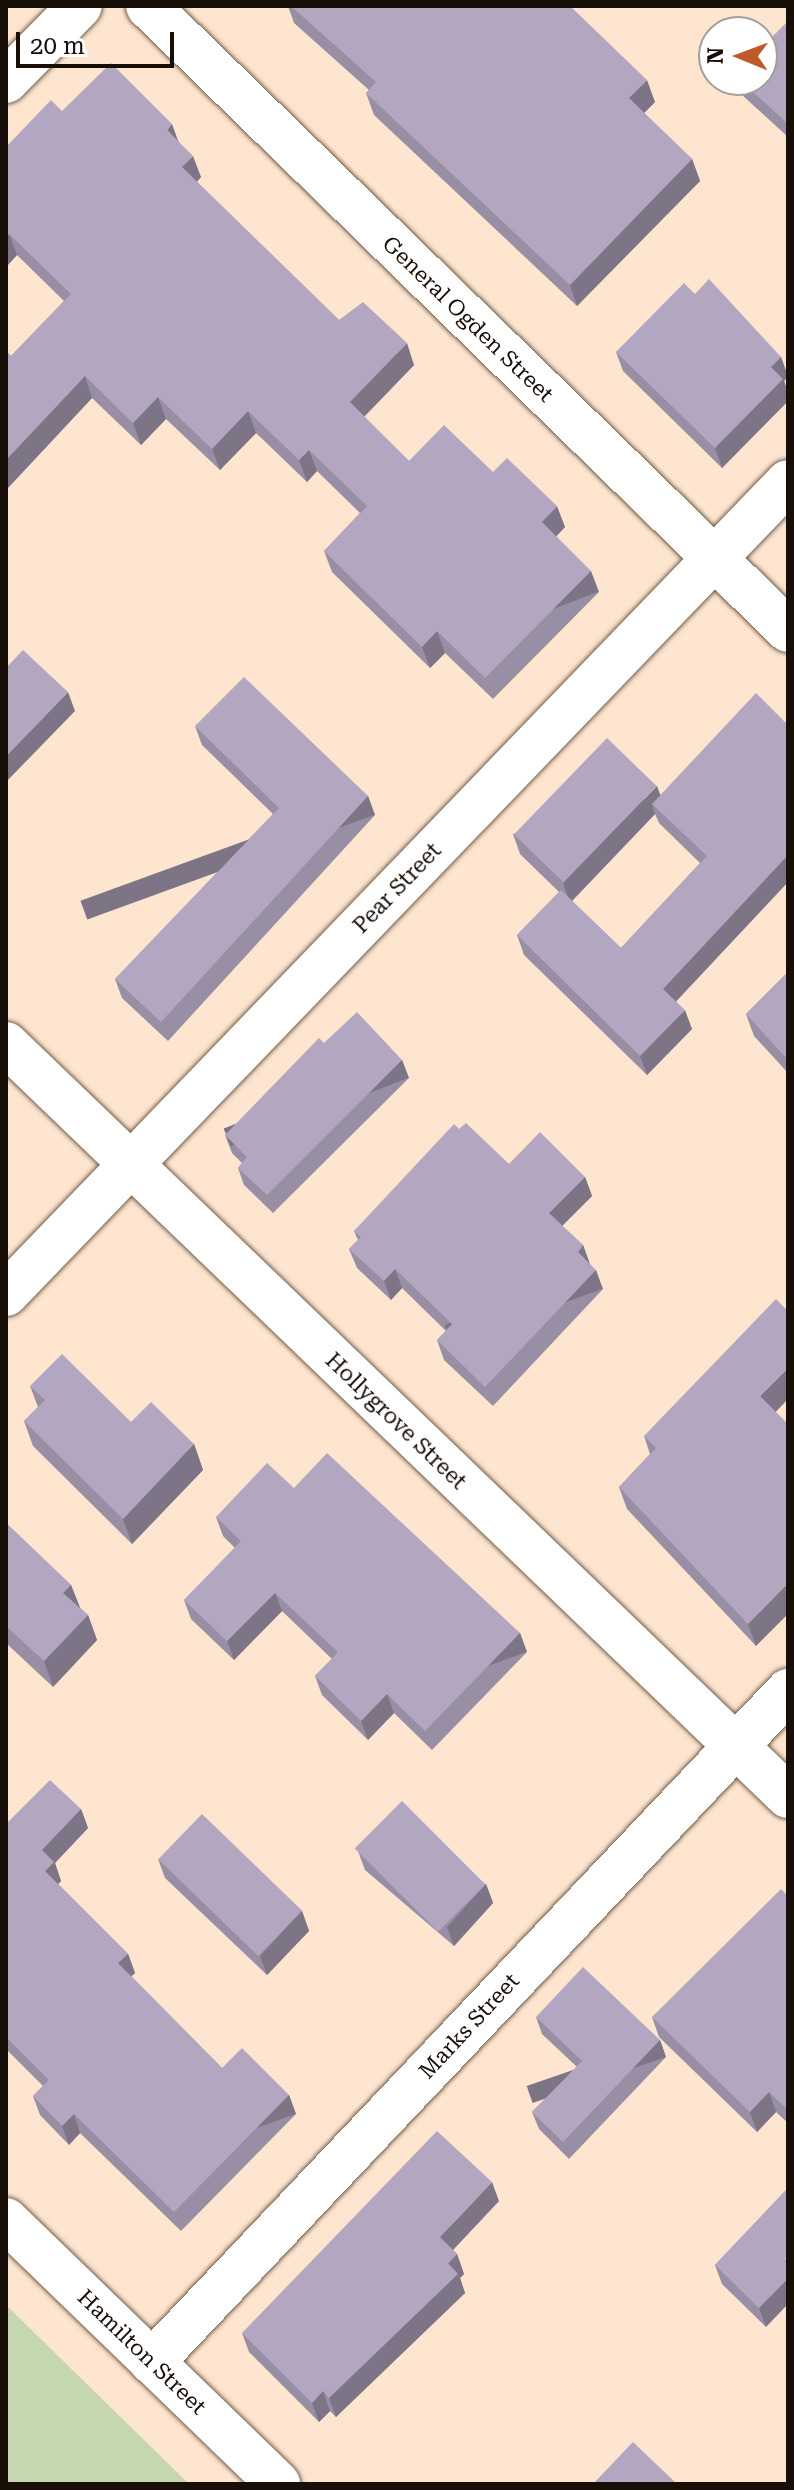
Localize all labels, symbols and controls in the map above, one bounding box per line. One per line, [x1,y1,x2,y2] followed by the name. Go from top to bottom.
[20,16,178,66] scale bar
[698,16,778,96] north arrow
[30,32,85,60] text: 20 m
[703,47,728,64] text: N
[377,231,559,407] street label: General Ogden Street
[347,837,447,939] street label: Pear Street
[320,1347,472,1495] street label: Hollygrove Street
[413,1968,525,2084] street label: Marks Street
[72,2284,212,2420] street label: Hamilton Street

